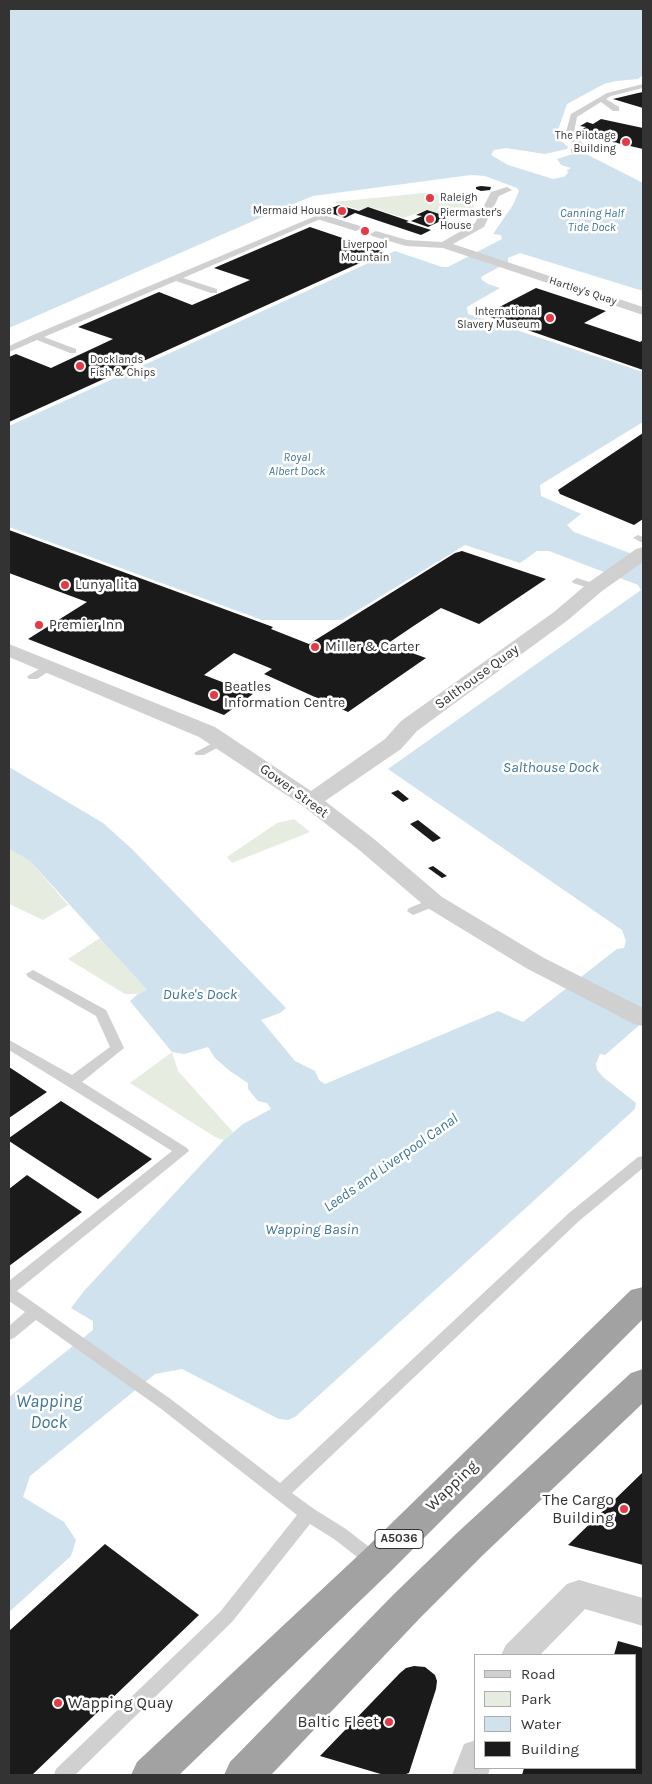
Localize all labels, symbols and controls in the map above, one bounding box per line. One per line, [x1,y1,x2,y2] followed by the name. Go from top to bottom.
[555,129,616,155] place label: The Pilotage Building
[620,136,632,148] marker: The Pilotage Building
[440,191,478,205] place label: Raleigh
[424,192,436,204] marker: Raleigh
[253,204,332,218] place label: Mermaid House
[336,205,348,217] marker: Mermaid House
[440,206,502,232] place label: Piermaster's House
[560,207,624,235] water label: Canning Half Tide Dock
[424,213,436,225] marker: Piermaster's House
[359,225,371,237] marker: Liverpool Mountain
[341,238,389,264] place label: Liverpool Mountain
[548,274,618,308] street label: Hartley's Quay
[457,305,540,331] place label: International Slavery Museum
[544,312,556,324] marker: International Slavery Museum
[90,353,156,379] place label: Docklands Fish & Chips
[74,360,86,372] marker: Docklands Fish & Chips
[269,451,325,479] water label: Royal Albert Dock
[75,577,137,593] place label: Lunya lita
[59,579,71,591] marker: Lunya lita
[49,617,123,633] place label: Premier Inn
[33,619,45,631] marker: Premier Inn
[325,639,419,655] place label: Miller & Carter
[309,641,321,653] marker: Miller & Carter
[432,641,522,713] street label: Salthouse Quay
[224,679,345,712] place label: Beatles Information Centre
[208,689,220,701] marker: Beatles Information Centre
[503,759,599,777] water label: Salthouse Dock
[256,760,332,822] street label: Gower Street
[163,986,237,1004] water label: Duke's Dock
[320,1110,462,1216] water label: Leeds and Liverpool Canal
[265,1221,359,1239] water label: Wapping Basin
[16,1391,82,1434] water label: Wapping Dock
[422,1457,482,1515] street label: Wapping
[542,1490,614,1528] place label: The Cargo Building
[618,1503,630,1515] marker: The Cargo Building
[375,1530,423,1548] road number: A5036
[474,1654,637,1769] legend
[521,1665,556,1683] text: Road
[521,1690,551,1708] text: Park
[68,1693,173,1713] place label: Wapping Quay
[52,1697,64,1709] marker: Wapping Quay
[298,1712,379,1732] place label: Baltic Fleet
[521,1715,561,1733] text: Water
[383,1716,395,1728] marker: Baltic Fleet
[521,1740,579,1758] text: Building

